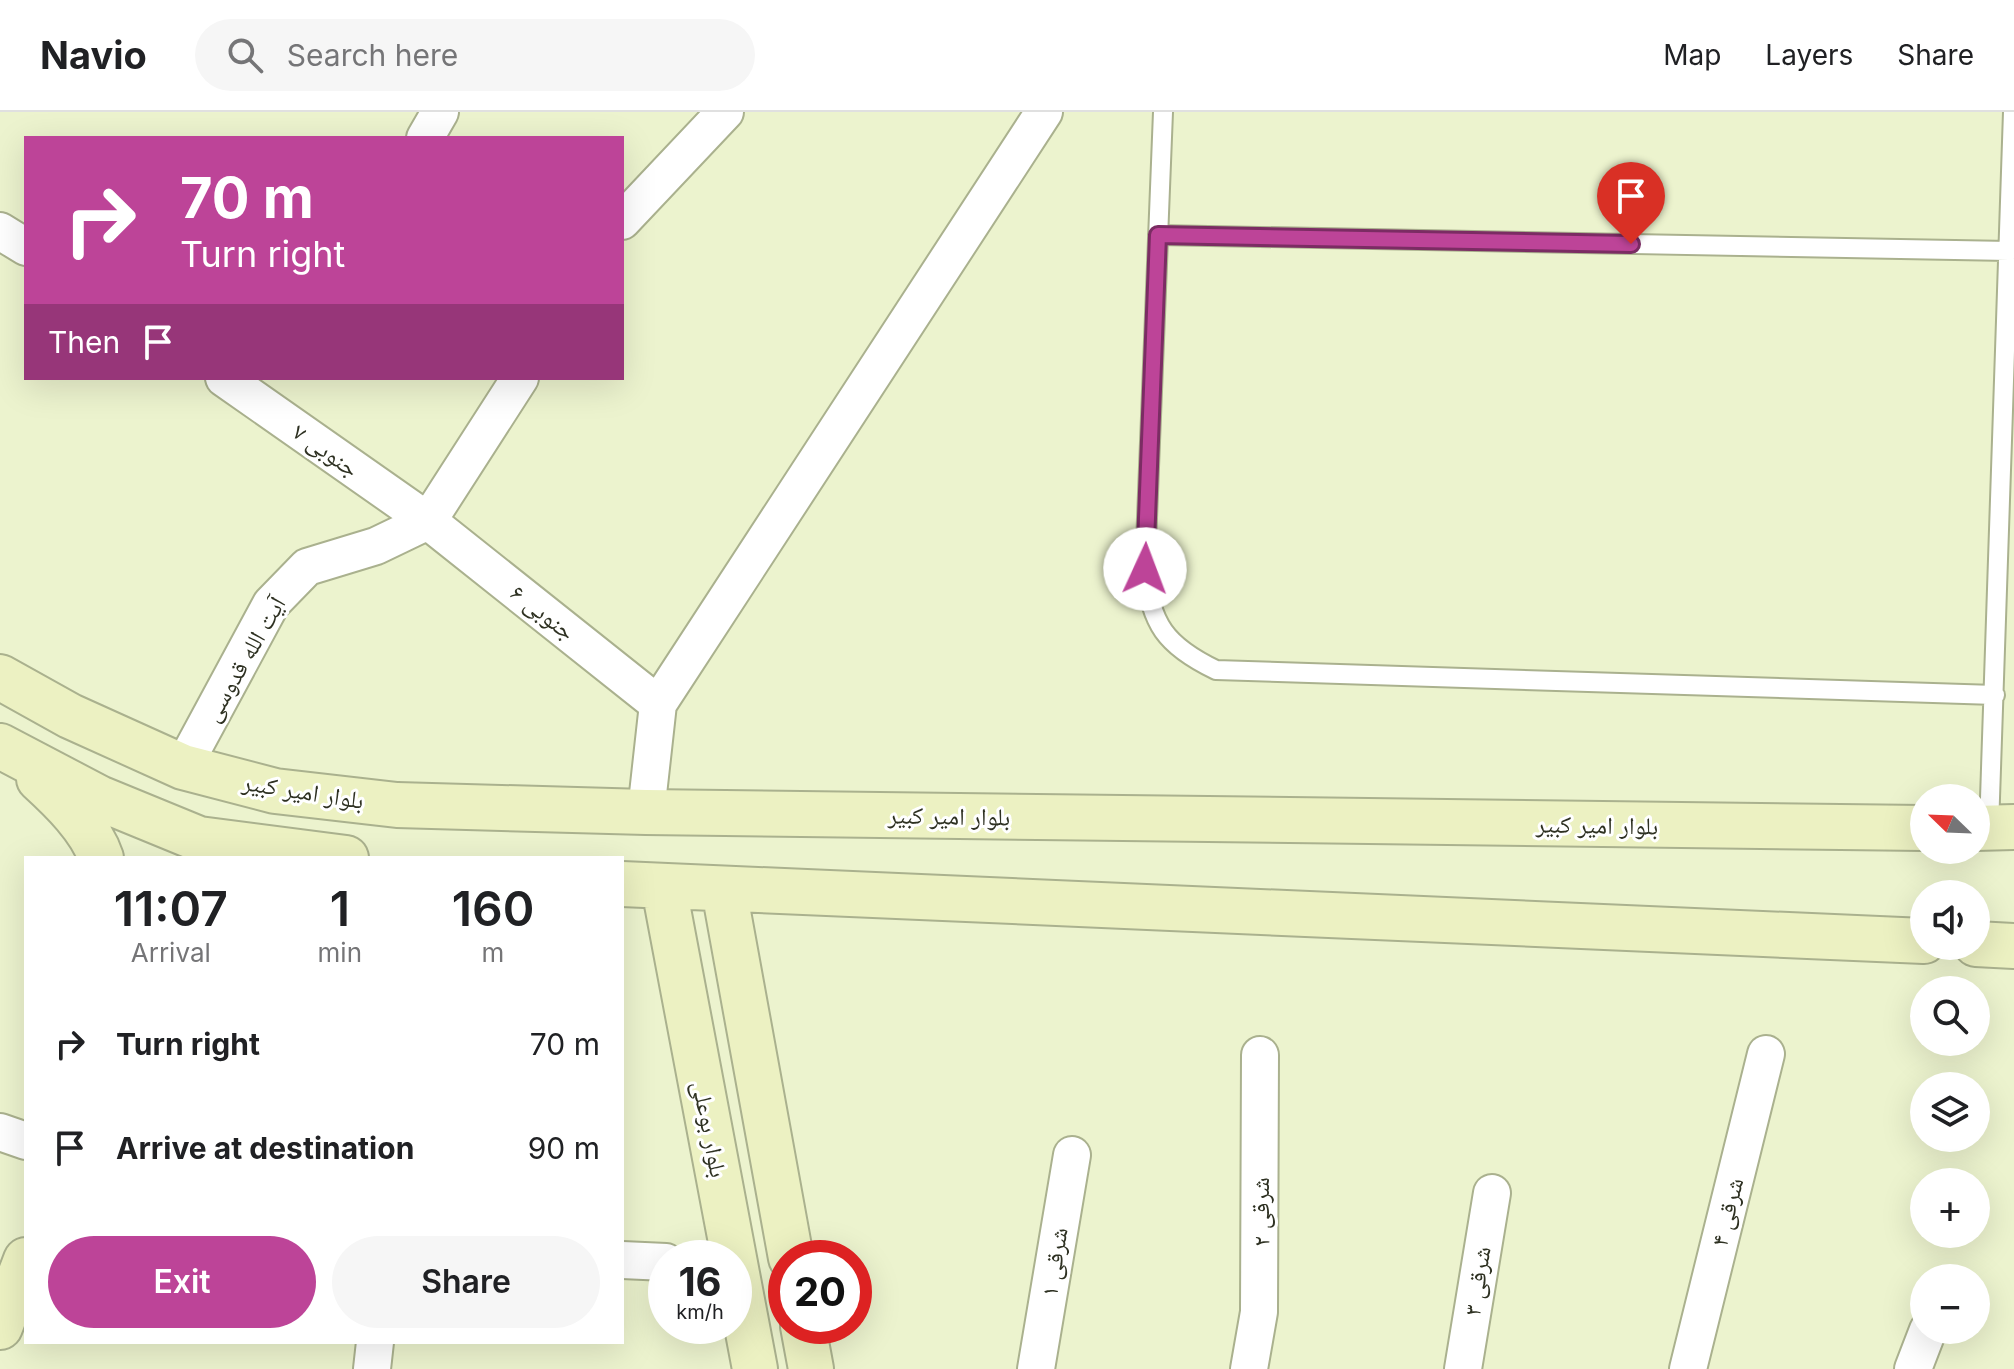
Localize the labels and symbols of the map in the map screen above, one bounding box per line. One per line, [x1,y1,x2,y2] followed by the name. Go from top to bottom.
[1597,162,1665,244] pin
[287,417,365,483] street label: ۷ جنوبی
[1103,527,1187,611] position arrow
[505,578,581,646] street label: ۶ جنوبی
[197,591,292,727] street label: آیت الله قدوسی
[239,767,366,815] street label: بلوار امیر کبیر
[1910,784,1990,864] north arrow
[887,800,1010,832] street label: بلوار امیر کبیر
[1535,809,1658,841] street label: بلوار امیر کبیر
[686,1078,734,1180] street label: بلوار بوعلی
[1705,1175,1749,1249] street label: ۴ شرقی
[1246,1177,1275,1247] street label: شرقی ۲
[1034,1225,1074,1299] street label: شرقی ۱
[768,1240,872,1344] speed limit sign: 20
[1457,1244,1497,1318] street label: شرقی ۳

